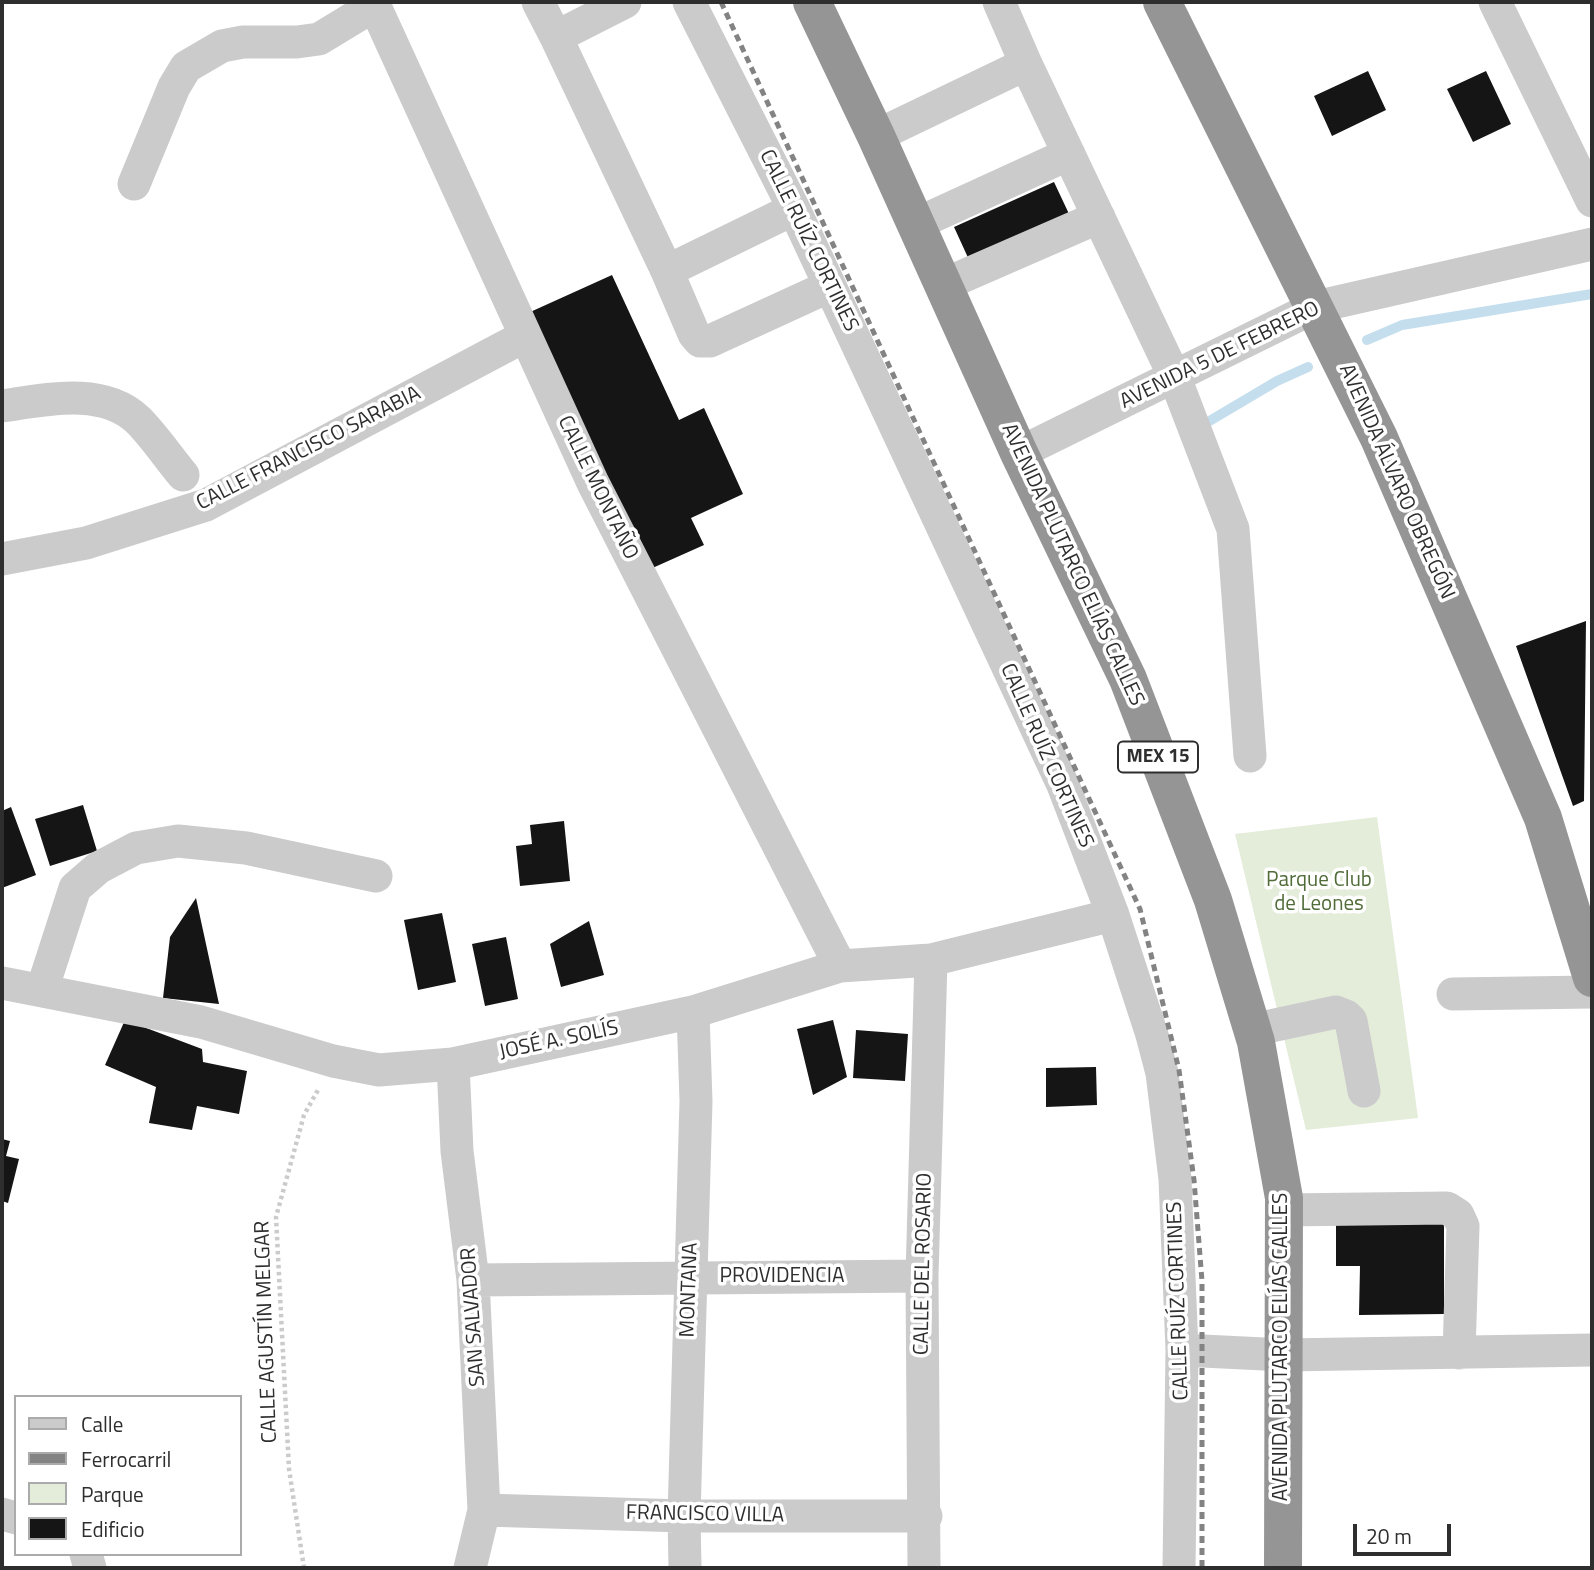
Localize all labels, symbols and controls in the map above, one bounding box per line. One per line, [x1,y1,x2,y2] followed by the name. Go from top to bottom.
[753,146,863,336] street label: CALLE RUÍZ CORTINES
[1116,297,1324,415] street label: AVENIDA 5 DE FEBRERO
[1333,361,1459,603] street label: AVENIDA ÁLVARO OBREGÓN
[193,381,425,517] street label: CALLE FRANCISCO SARABIA
[551,412,643,564] street label: CALLE MONTAÑO
[995,420,1149,710] street label: AVENIDA PLUTARCO ELÍAS CALLES
[994,660,1098,852] street label: CALLE RUÍZ CORTINES
[1118,742,1198,772] road number: MEX 15
[1266,868,1372,918] park label: Parque Club de Leones
[497,1016,621,1066] street label: JOSÉ A. SOLÍS
[910,1173,938,1355] street label: CALLE DEL ROSARIO
[1269,1193,1295,1501] street label: AVENIDA PLUTARCO ELÍAS CALLES
[1163,1201,1195,1401] street label: CALLE RUÍZ CORTINES
[251,1220,283,1444] street label: CALLE AGUSTÍN MELGAR
[676,1242,704,1338] street label: MONTANA
[457,1247,491,1387] street label: SAN SALVADOR
[720,1264,844,1290] street label: PROVIDENCIA
[14,1395,242,1556] legend
[81,1408,123,1440] text: Calle
[81,1443,171,1475] text: Ferrocarril
[81,1478,144,1510] text: Parque
[626,1501,784,1529] street label: FRANCISCO VILLA
[1356,1510,1454,1554] scale bar
[81,1513,145,1545] text: Edificio
[1366,1520,1412,1552] text: 20 m

